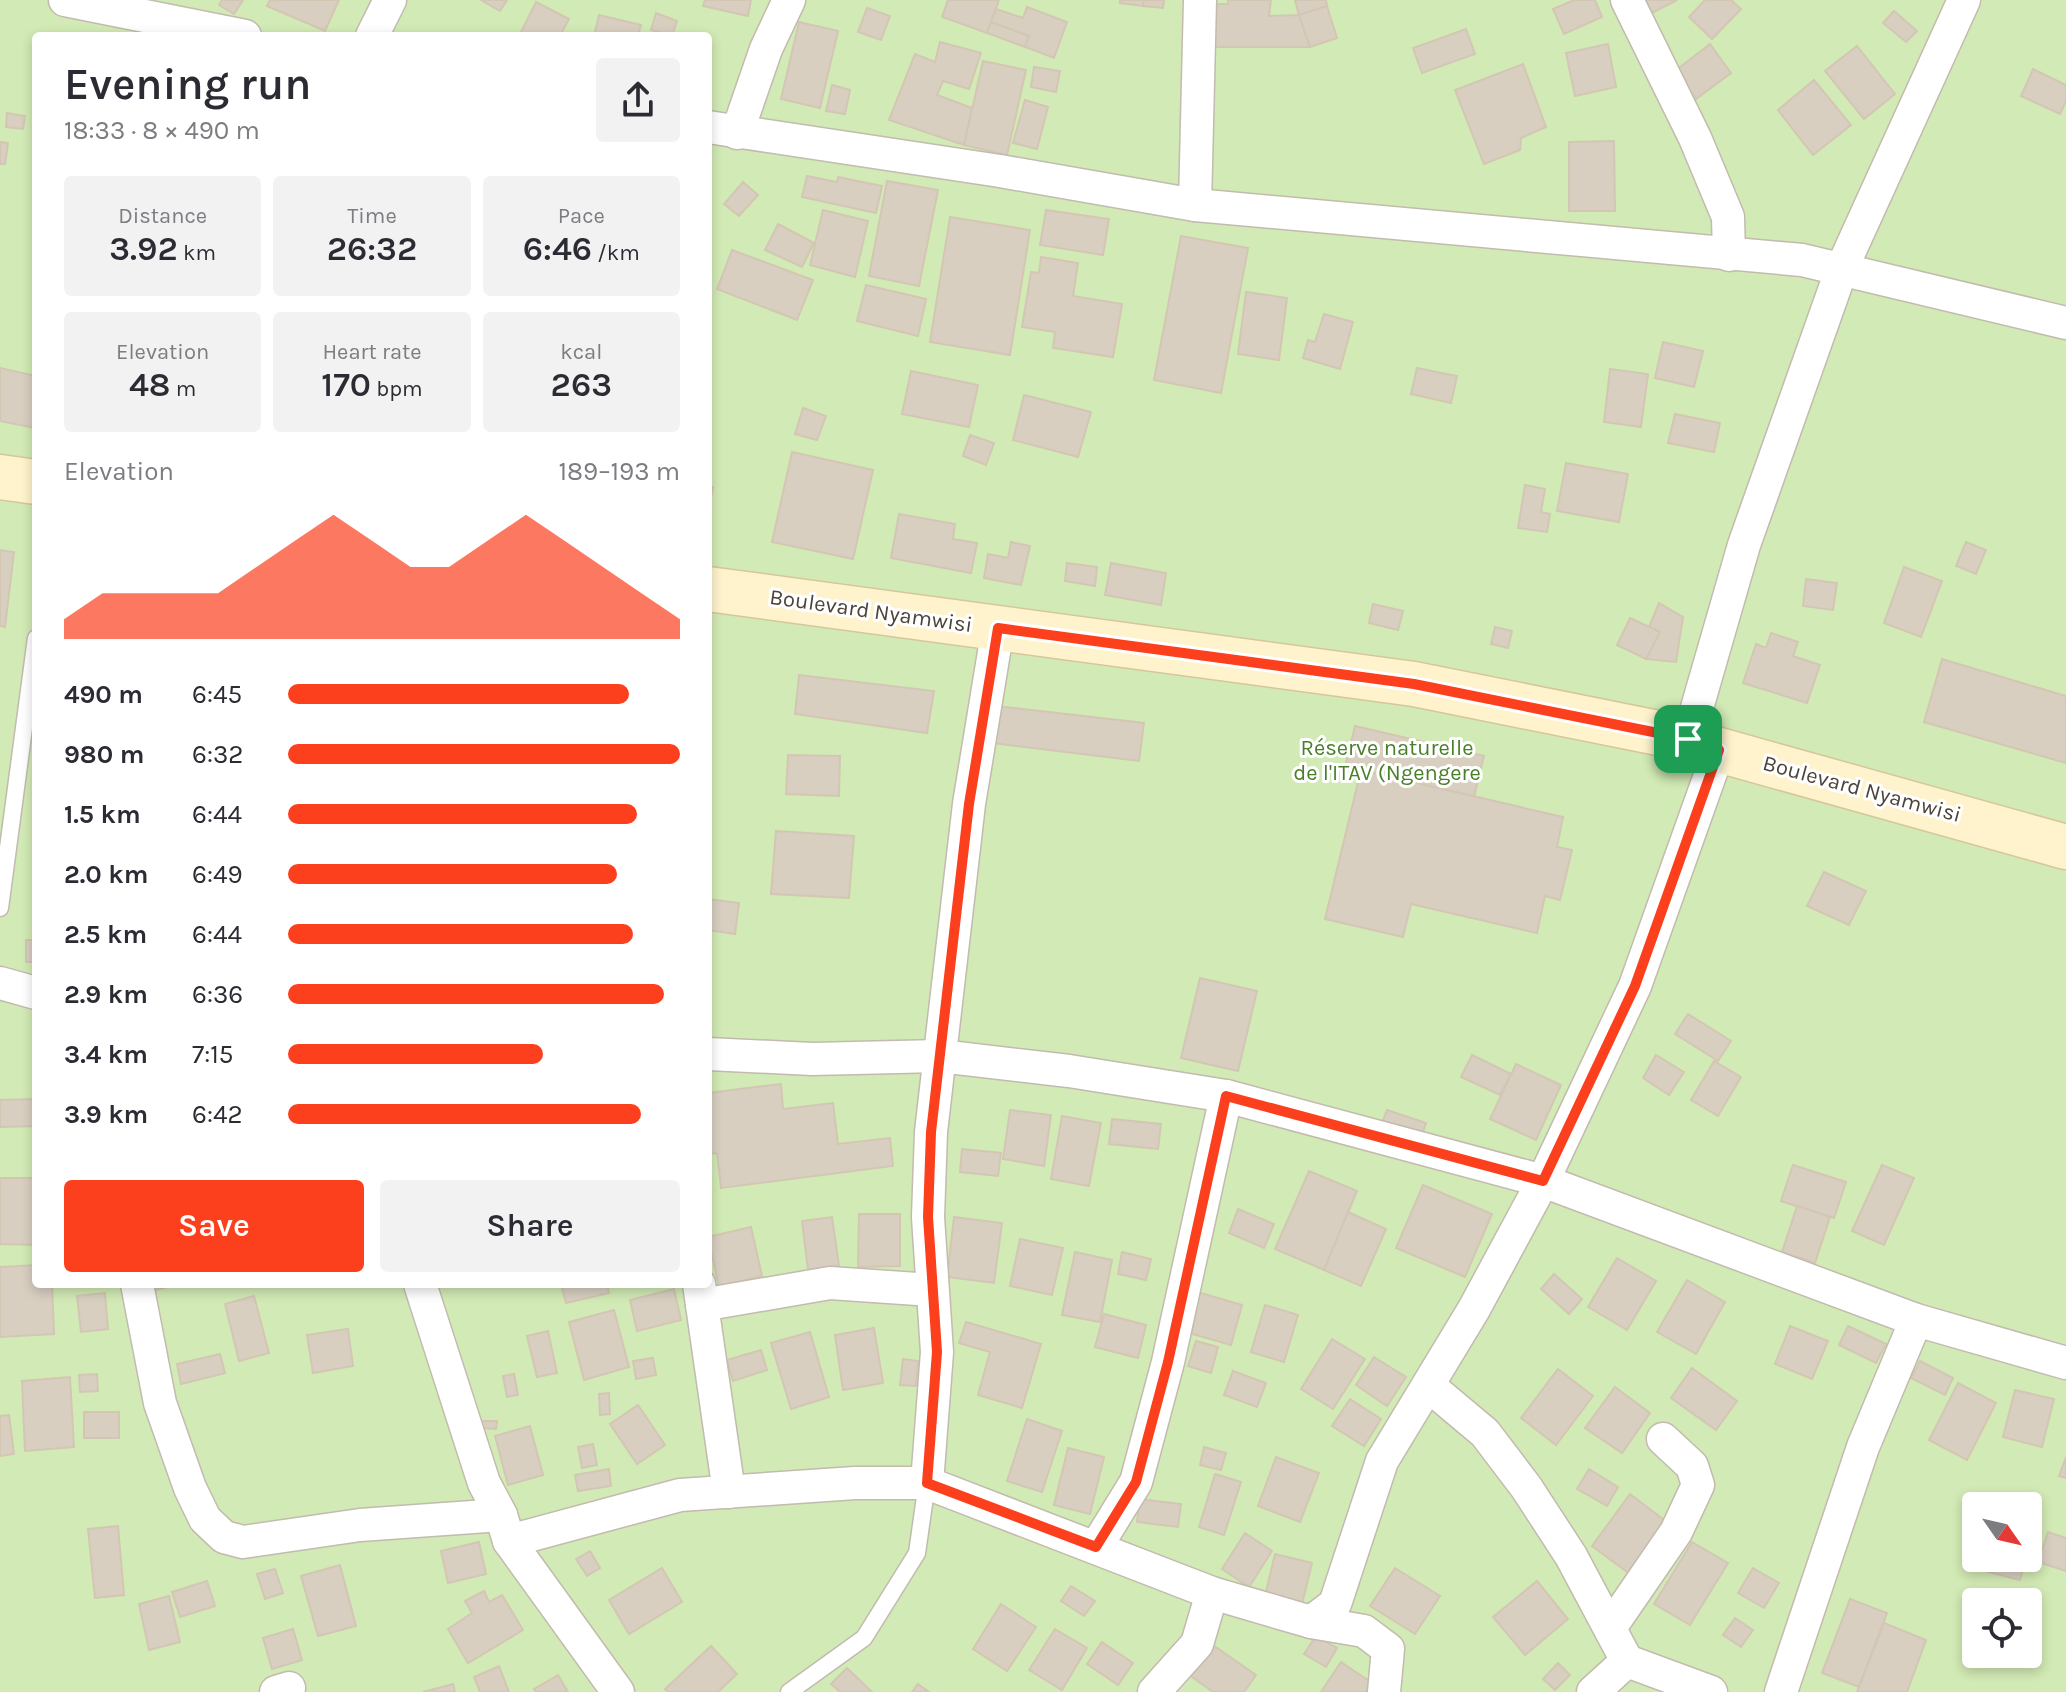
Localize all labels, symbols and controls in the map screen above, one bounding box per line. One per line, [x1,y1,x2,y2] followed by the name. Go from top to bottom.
[596,58,680,142] button: share
[64,59,311,110] text: Evening run
[64,115,260,146] text: 18:33 · 8 × 490 m
[118,203,207,229] text: Distance
[347,203,397,229] text: Time
[558,203,605,229] text: Pace
[109,229,178,269] text: 3.92
[327,229,417,269] text: 26:32
[523,229,592,269] text: 6:46
[178,240,216,266] text: km
[592,240,640,266] text: /km
[116,339,209,365] text: Elevation
[322,339,422,365] text: Heart rate
[560,339,602,365] text: kcal
[129,365,171,405] text: 48
[321,365,371,405] text: 170
[551,365,612,405] text: 263
[171,376,196,402] text: m
[371,376,423,402] text: bpm
[64,456,174,487] text: Elevation
[559,456,680,487] text: 189–193 m
[768,584,974,638] street label: Boulevard Nyamwisi
[64,679,143,710] text: 490 m
[192,679,242,710] text: 6:45
[1654,705,1722,773] pin
[1666,717,1710,761] icon: arrive
[1293,735,1481,786] park label: Réserve naturelle de l'ITAV (Ngengere
[64,739,144,770] text: 980 m
[192,739,243,770] text: 6:32
[1760,750,1964,828] street label: Boulevard Nyamwisi
[64,799,141,830] text: 1.5 km
[192,799,242,830] text: 6:44
[64,859,148,890] text: 2.0 km
[192,859,242,890] text: 6:49
[64,919,147,950] text: 2.5 km
[192,919,242,950] text: 6:44
[64,979,148,1010] text: 2.9 km
[192,979,243,1010] text: 6:36
[64,1039,148,1070] text: 3.4 km
[192,1039,233,1070] text: 7:15
[64,1099,148,1130] text: 3.9 km
[192,1099,242,1130] text: 6:42
[64,1180,364,1272] button: Save
[380,1180,680,1272] button: Share
[1962,1492,2042,1572] north arrow
[1962,1492,2042,1668] map controls
[1962,1588,2042,1668] button: locate

